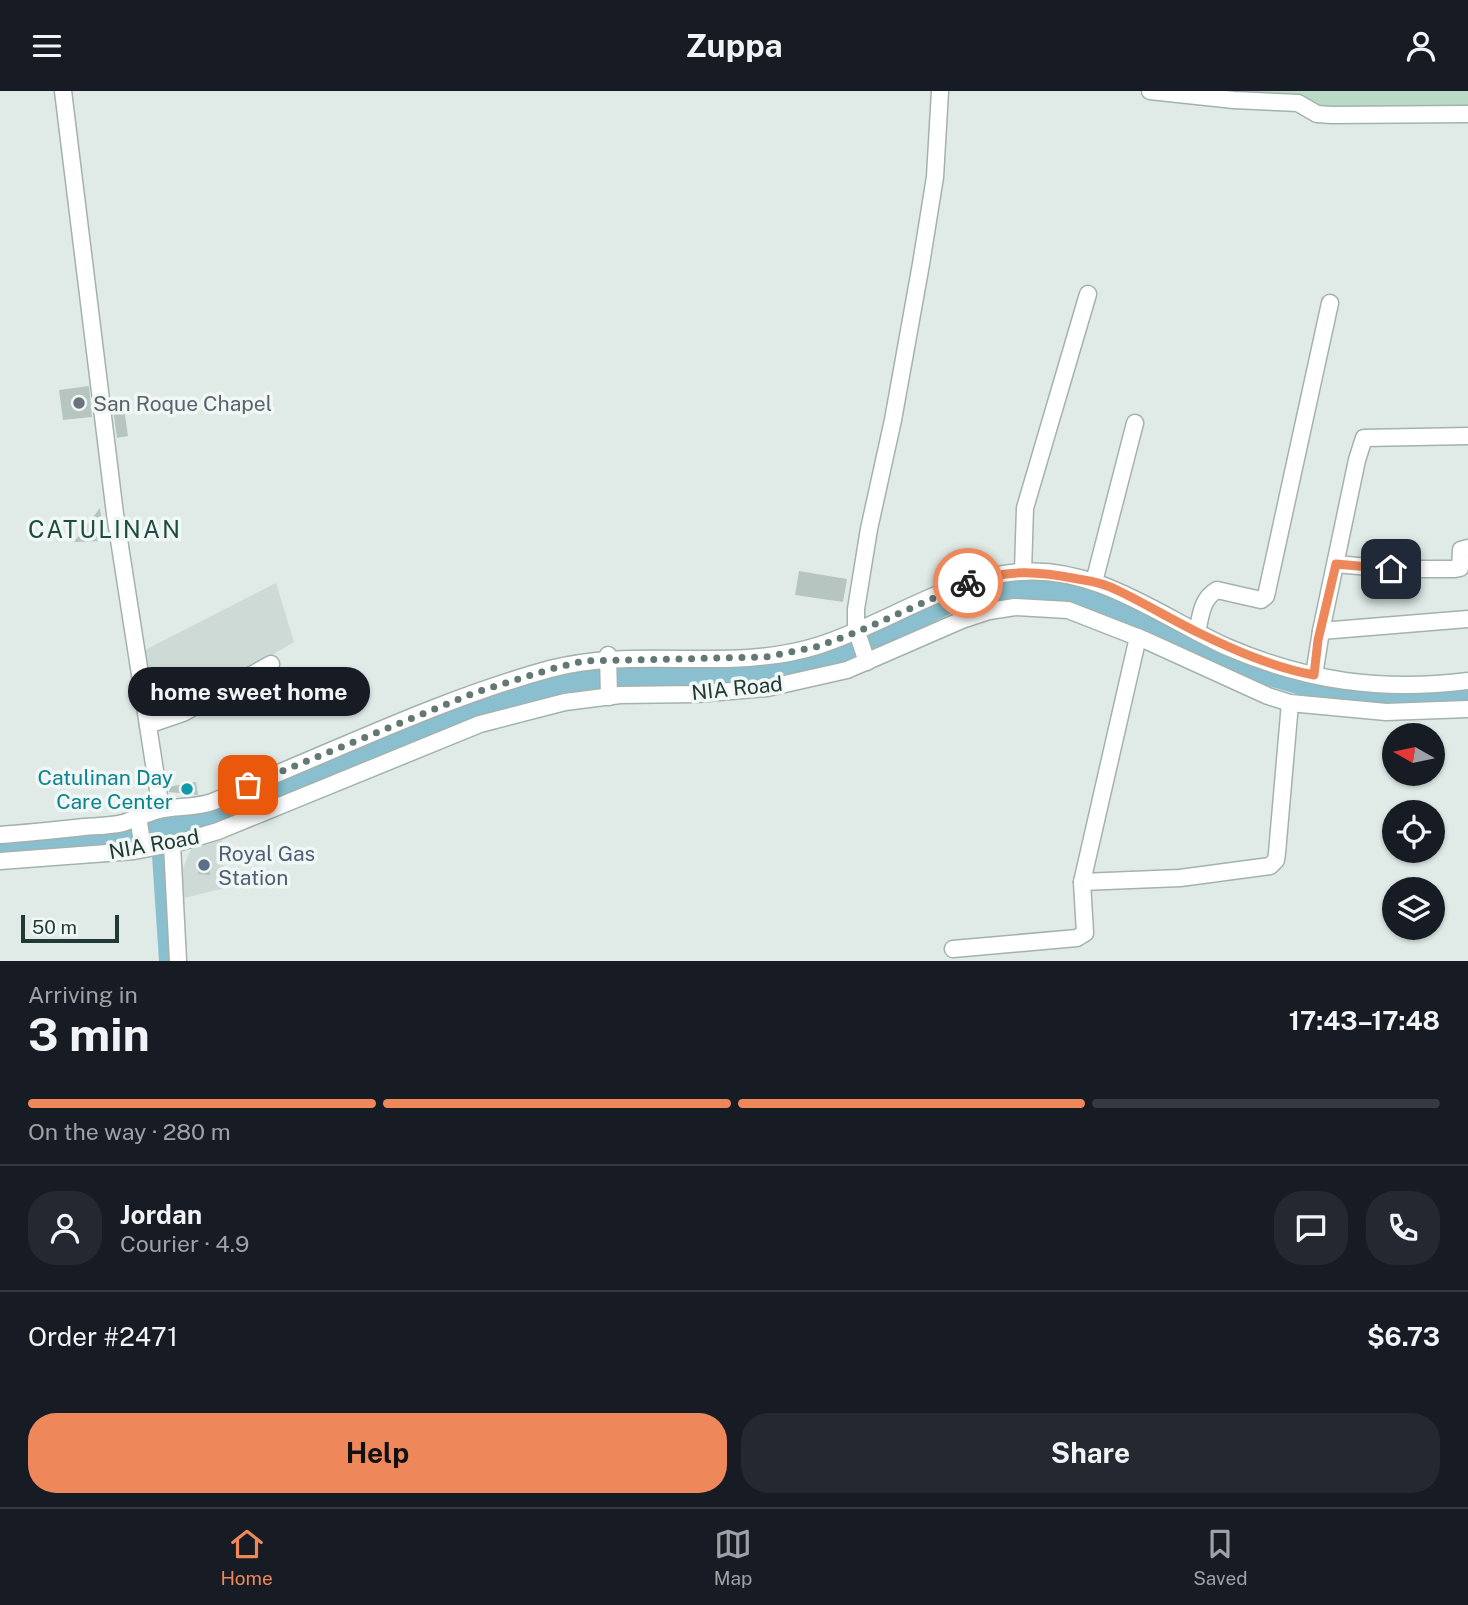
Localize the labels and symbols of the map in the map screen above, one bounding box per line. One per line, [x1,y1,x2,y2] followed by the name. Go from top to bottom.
[93,391,272,416] place label: San Roque Chapel
[71,395,87,411] marker: San Roque Chapel
[28,515,182,543] district label: CATULINAN
[1361,539,1421,599] pin
[933,548,1003,618] courier
[127,666,369,715] callout: home sweet home
[690,671,784,705] street label: NIA Road
[1382,723,1446,786] north arrow
[218,755,278,815] pin
[38,765,173,814] place label: Catulinan Day Care Center
[179,781,195,797] marker: Catulinan Day Care Center
[107,824,201,864] street label: NIA Road
[218,841,315,890] place label: Royal Gas Station
[196,857,212,873] marker: Royal Gas Station
[21,912,119,944] scale bar

